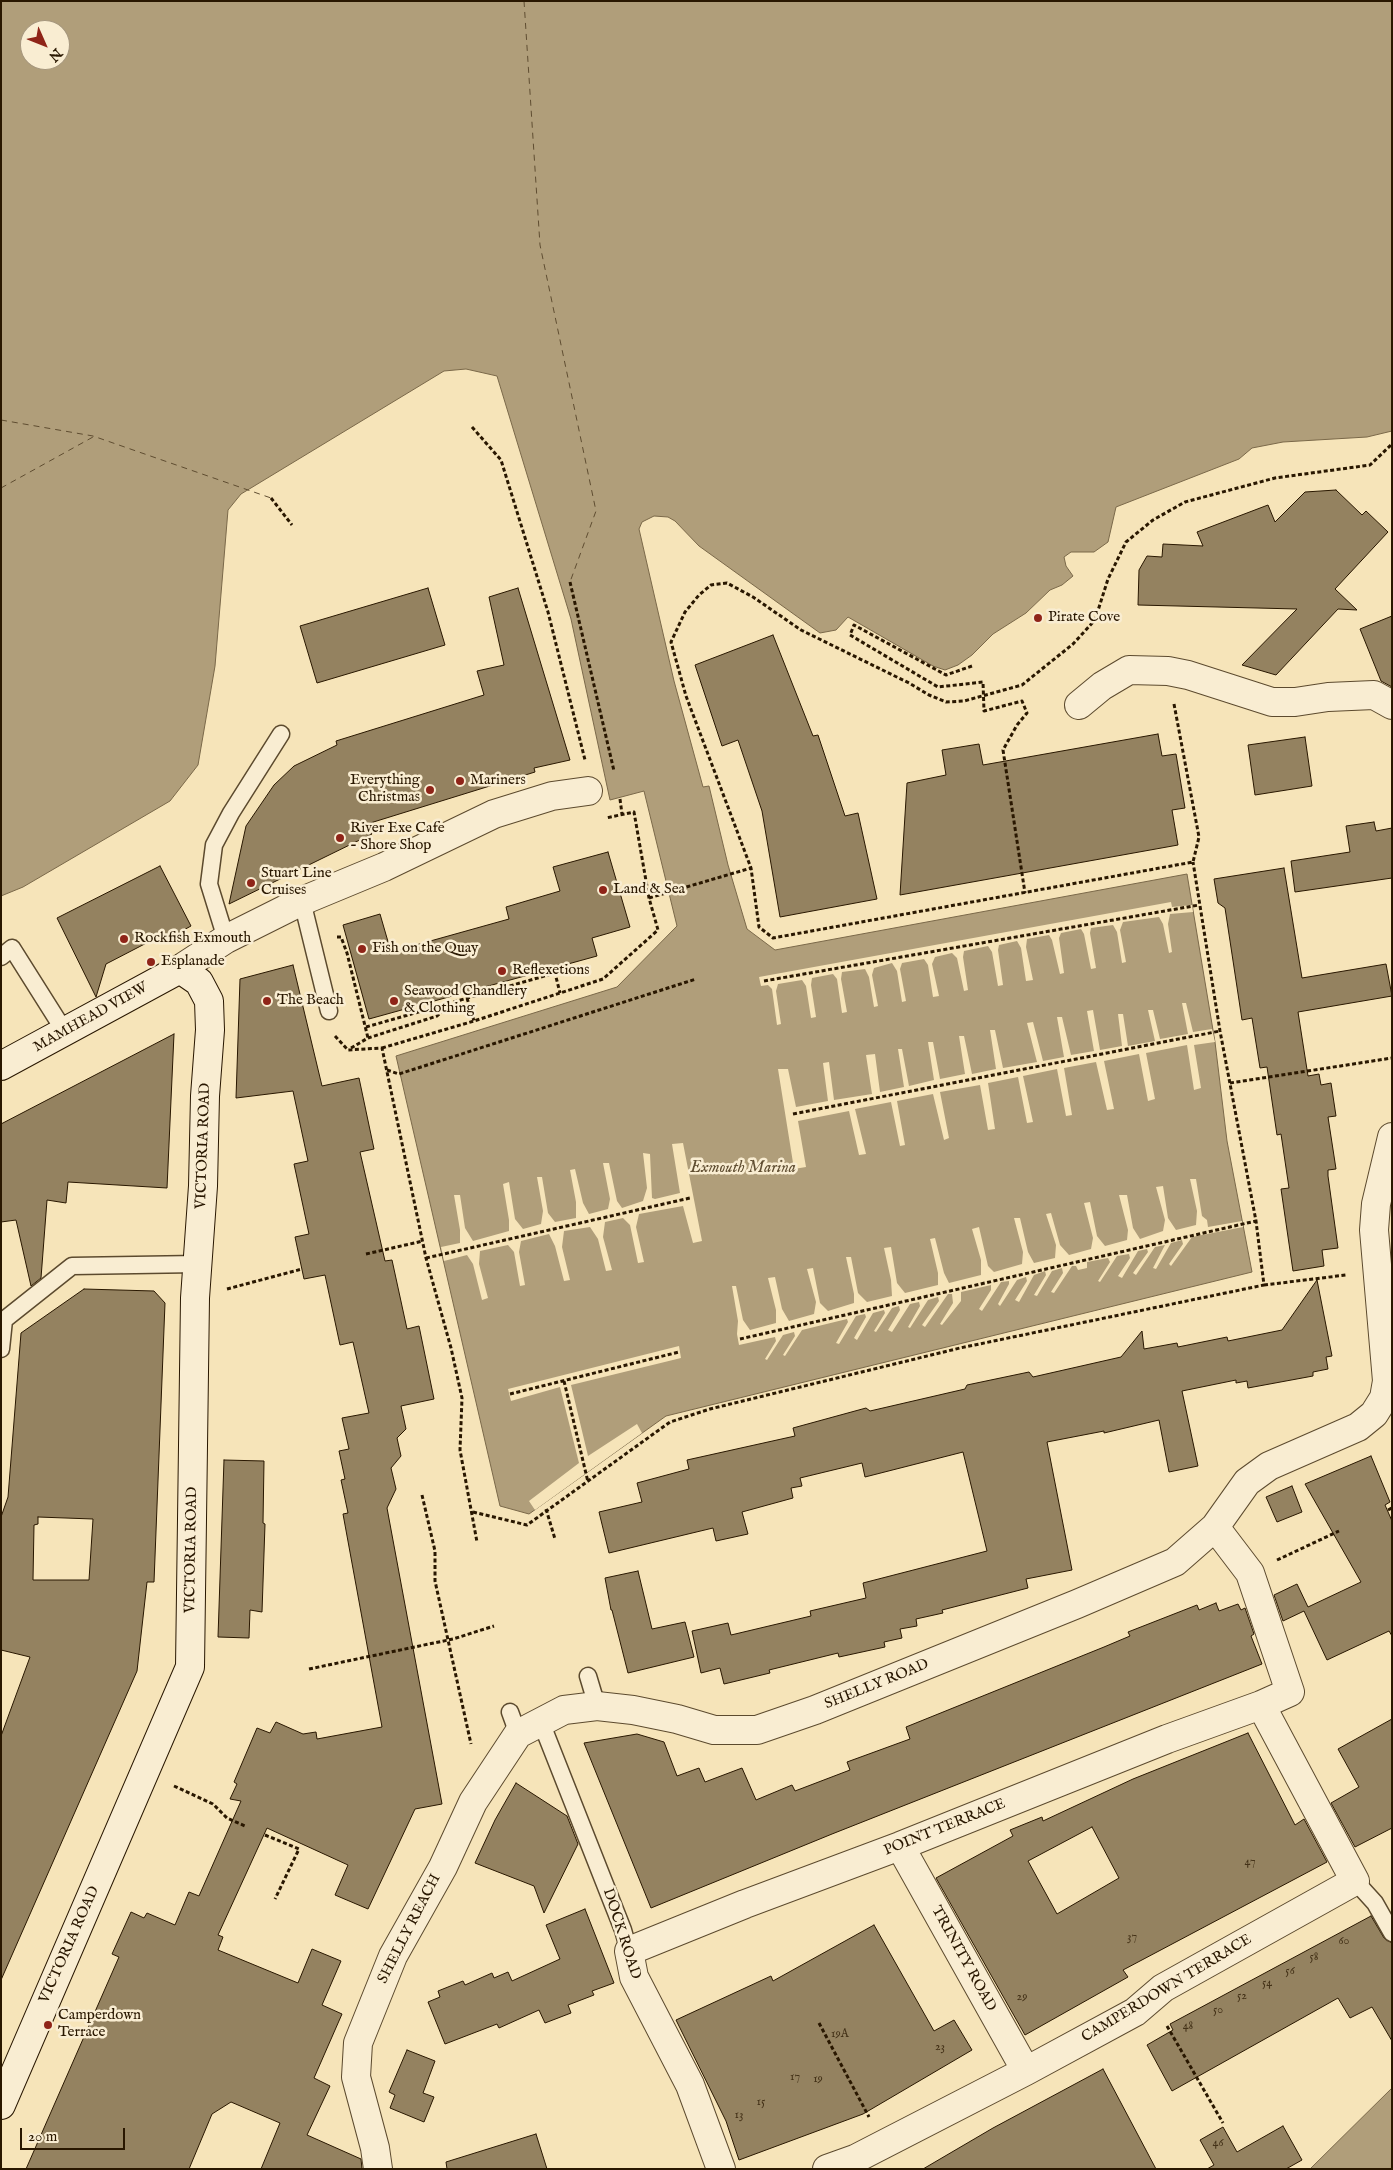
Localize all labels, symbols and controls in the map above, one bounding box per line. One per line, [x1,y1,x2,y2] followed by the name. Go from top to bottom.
[20,20,70,70] north arrow
[44,44,66,65] text: N
[1048,609,1120,627] place label: Pirate Cove
[1032,612,1044,624] marker: Pirate Cove
[350,772,420,807] place label: Everything Christmas
[470,772,526,790] place label: Mariners
[454,775,466,787] marker: Mariners
[424,784,436,796] marker: Everything Christmas
[350,820,445,855] place label: River Exe Cafe - Shore Shop
[334,832,346,844] marker: River Exe Cafe - Shore Shop
[261,865,332,900] place label: Stuart Line Cruises
[245,877,257,889] marker: Stuart Line Cruises
[613,881,685,899] place label: Land & Sea
[597,884,609,896] marker: Land & Sea
[134,930,251,948] place label: Rockfish Exmouth
[118,933,130,945] marker: Rockfish Exmouth
[372,940,478,958] place label: Fish on the Quay
[356,943,368,955] marker: Fish on the Quay
[161,953,225,971] place label: Esplanade
[145,956,157,968] marker: Esplanade
[512,962,590,980] place label: Reflexetions
[496,965,508,977] marker: Reflexetions
[31,979,151,1057] street label: MAMHEAD VIEW
[404,983,527,1018] place label: Seawood Chandlery & Clothing
[277,992,344,1010] place label: The Beach
[261,995,273,1007] marker: The Beach
[388,995,400,1007] marker: Seawood Chandlery & Clothing
[193,1082,215,1210] street label: VICTORIA ROAD
[690,1159,796,1179] water label: Exmouth Marina
[182,1487,202,1613] street label: VICTORIA ROAD
[822,1656,932,1714] street label: SHELLY ROAD
[882,1795,1008,1861] street label: POINT TERRACE
[1244,1856,1256,1870] house number: 47
[375,1871,445,1987] street label: SHELLY REACH
[36,1884,104,2006] street label: VICTORIA ROAD
[598,1886,644,1982] street label: DOCK ROAD
[927,1903,999,2015] street label: TRINITY ROAD
[1079,1931,1255,2047] street label: CAMPERDOWN TERRACE
[1127,1931,1137,1945] house number: 37
[1339,1935,1349,1949] house number: 60
[1309,1951,1319,1965] house number: 58
[1285,1965,1295,1979] house number: 56
[1262,1977,1272,1991] house number: 54
[1237,1990,1247,2004] house number: 52
[1017,1991,1027,2005] house number: 29
[1213,2004,1223,2018] house number: 50
[58,2007,141,2042] place label: Camperdown Terrace
[42,2019,54,2031] marker: Camperdown Terrace
[1183,2020,1193,2034] house number: 48
[831,2028,849,2042] house number: 19A
[935,2041,945,2055] house number: 23
[790,2071,800,2085] house number: 17
[813,2073,823,2087] house number: 19
[757,2096,765,2110] house number: 15
[735,2109,743,2123] house number: 13
[22,2118,128,2150] scale bar
[28,2127,57,2146] text: 20 m
[1213,2137,1223,2151] house number: 46

